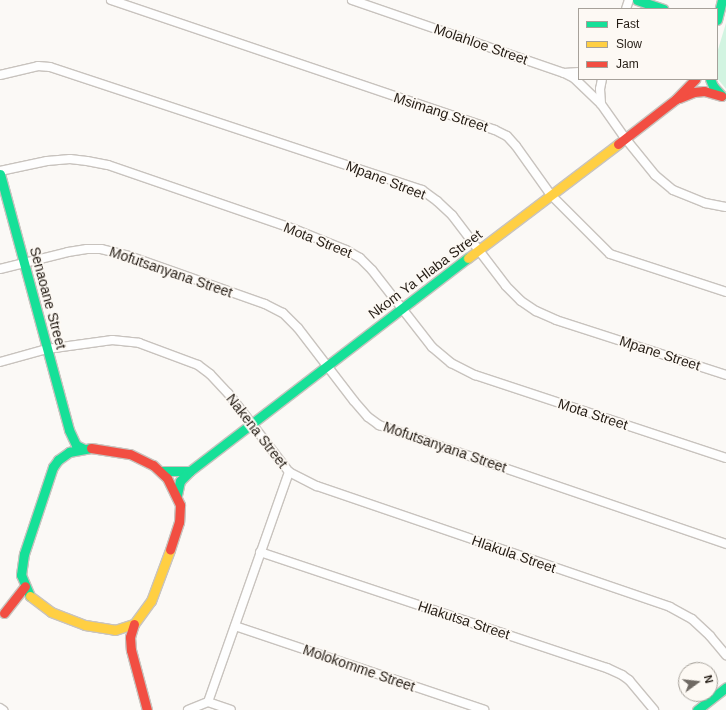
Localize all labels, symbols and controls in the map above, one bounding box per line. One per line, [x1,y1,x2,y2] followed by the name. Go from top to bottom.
[578,8,718,80] legend
[616,17,639,31] text: Fast
[432,20,530,68] street label: Molahloe Street
[616,37,642,51] text: Slow
[616,57,639,71] text: Jam
[392,89,490,135] street label: Msimang Street
[344,157,428,203] street label: Mpane Street
[281,219,355,261] street label: Mota Street
[365,226,485,322] street label: Nkom Ya Hlaba Street
[107,243,235,301] street label: Mofutsanyana Street
[26,245,70,351] street label: Senaoane Street
[617,332,703,374] street label: Mpane Street
[223,391,291,471] street label: Nakena Street
[556,395,630,433] street label: Mota Street
[381,418,509,476] street label: Mofutsanyana Street
[470,532,558,576] street label: Hlakula Street
[416,597,512,643] street label: Hlakutsa Street
[301,641,417,695] street label: Molokomme Street
[678,662,718,702] north arrow
[702,674,715,685] text: N

